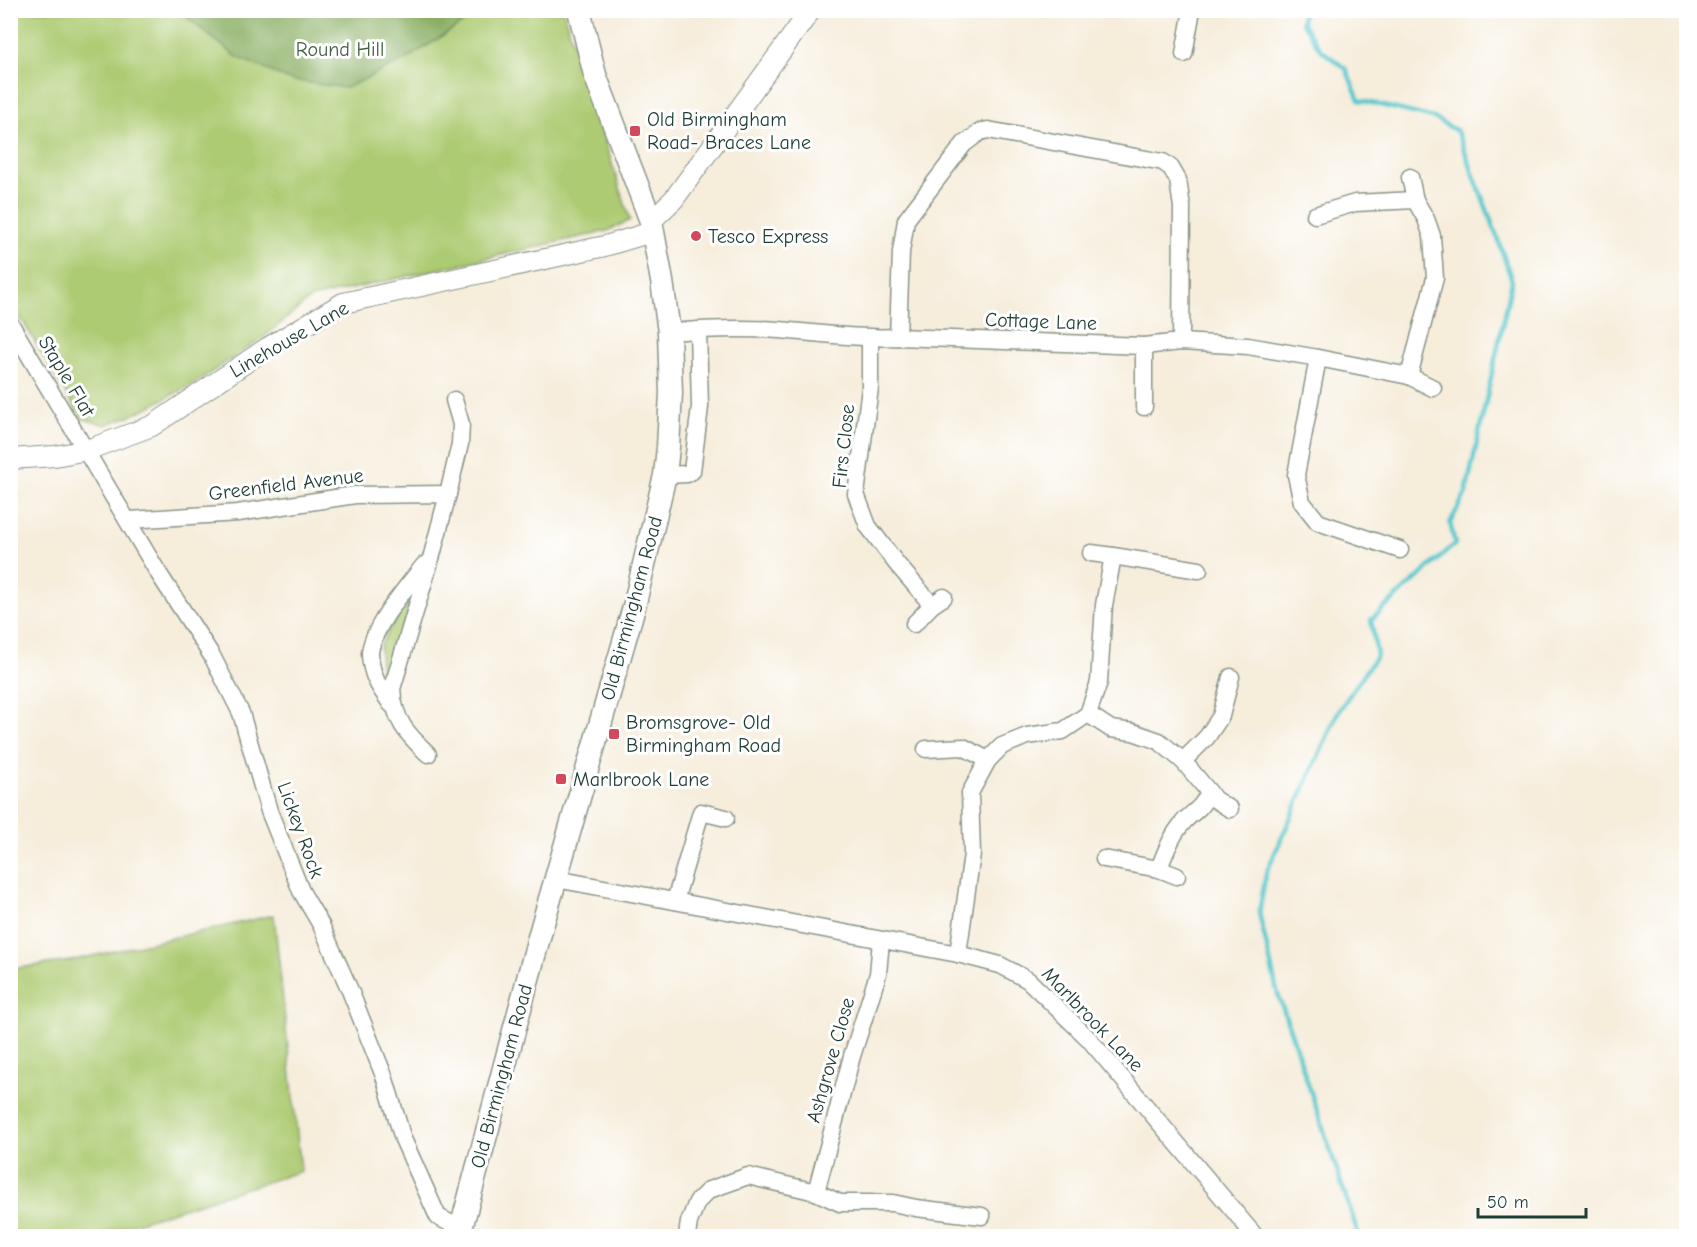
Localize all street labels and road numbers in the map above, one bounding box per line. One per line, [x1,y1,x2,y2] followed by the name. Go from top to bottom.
[226,296,353,383] street label: Linehouse Lane
[984,308,1097,335] street label: Cottage Lane
[33,332,100,422] street label: Staple Flat
[828,403,859,489] street label: Firs Close
[207,464,365,505] street label: Greenfield Avenue
[596,514,667,703] street label: Old Birmingham Road
[273,779,329,882] street label: Lickey Rock
[1037,962,1148,1076] street label: Marlbrook Lane
[466,982,537,1171] street label: Old Birmingham Road
[802,995,859,1125] street label: Ashgrove Close

